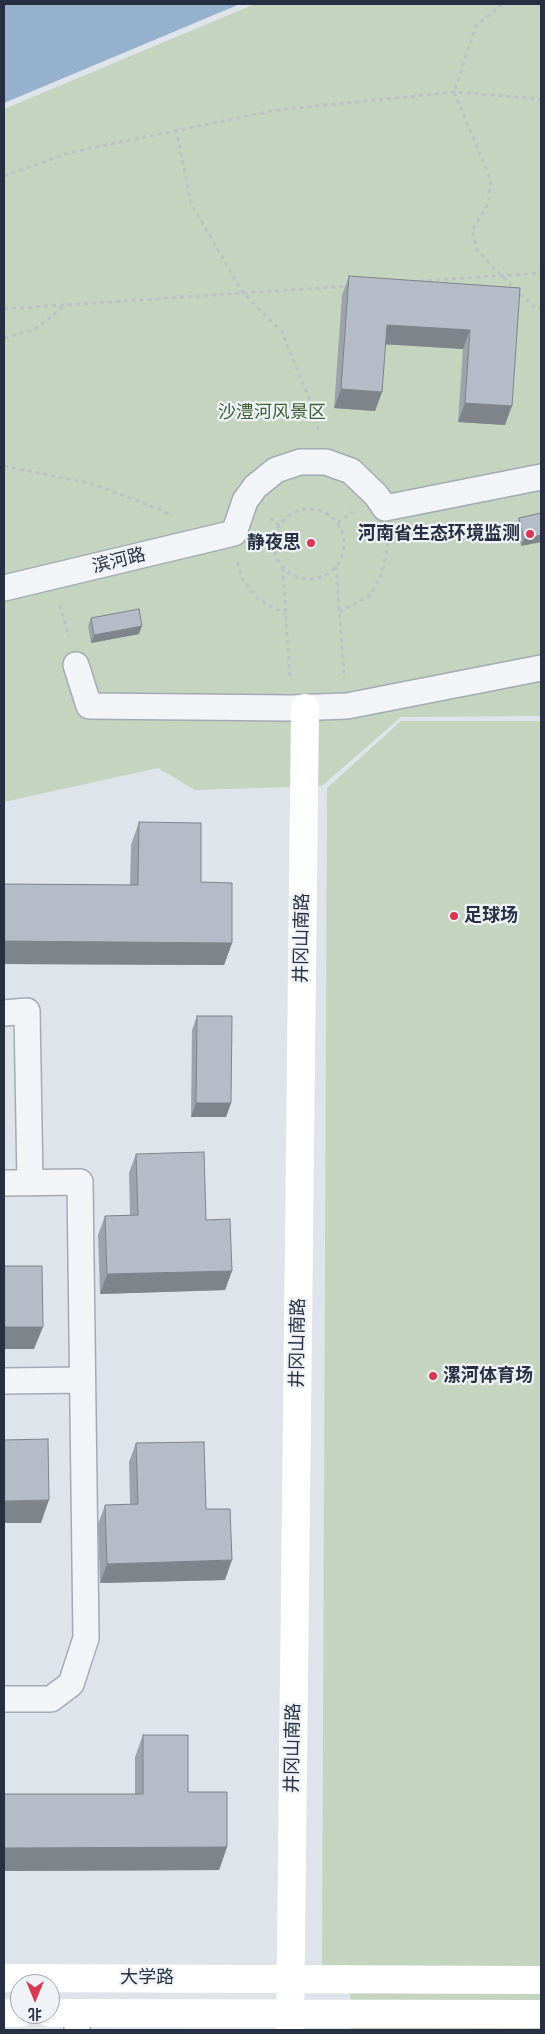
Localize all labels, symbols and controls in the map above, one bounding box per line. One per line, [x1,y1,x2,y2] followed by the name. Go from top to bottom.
[218,402,326,424] park label: 沙澧河风景区
[358,523,520,545] place label: 河南省生态环境监测
[524,528,536,540] marker: 河南省生态环境监测
[247,532,301,554] place label: 静夜思
[305,537,317,549] marker: 静夜思
[90,544,148,578] street label: 滨河路
[290,893,314,983] street label: 井冈山南路
[464,905,518,927] place label: 足球场
[448,910,460,922] marker: 足球场
[286,1298,310,1388] street label: 井冈山南路
[443,1365,533,1387] place label: 漯河体育场
[427,1370,439,1382] marker: 漯河体育场
[281,1703,305,1793] street label: 井冈山南路
[120,1967,174,1989] street label: 大学路
[10,1974,60,2024] north arrow
[28,2005,42,2022] text: 北

